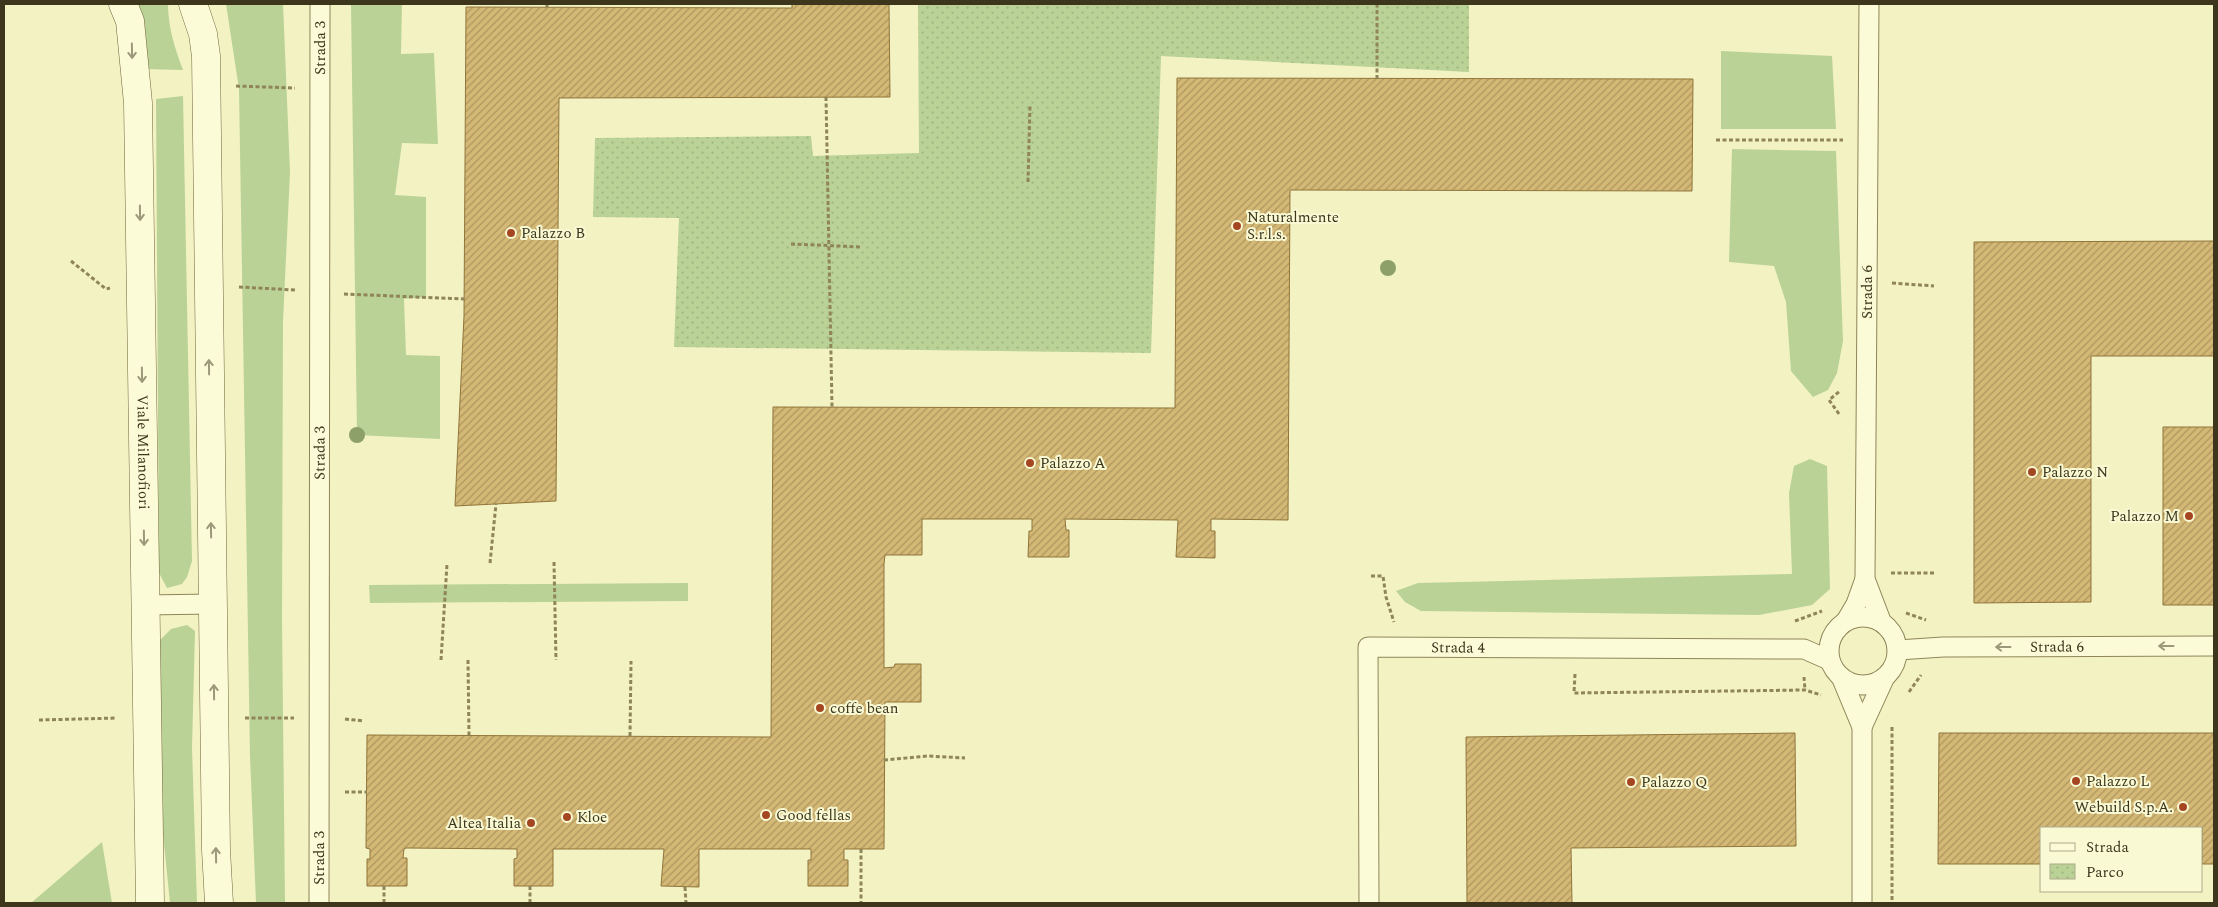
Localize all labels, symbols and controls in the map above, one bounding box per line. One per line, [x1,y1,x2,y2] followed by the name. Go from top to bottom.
[308,20,331,75] street label: Strada 3
[127,42,137,59] one-way arrow
[135,204,145,221] one-way arrow
[1247,206,1339,246] place label: Naturalmente S.r.l.s.
[1231,220,1243,232] marker: Naturalmente S.r.l.s.
[521,222,585,245] place label: Palazzo B
[505,227,517,239] marker: Palazzo B
[1856,265,1879,319] street label: Strada 6
[204,359,214,376] one-way arrow
[137,367,147,383] one-way arrow
[131,395,156,510] street label: Viale Milanofiori
[308,425,331,480] street label: Strada 3
[1040,452,1106,475] place label: Palazzo A
[1024,457,1036,469] marker: Palazzo A
[2042,461,2108,484] place label: Palazzo N
[2026,466,2038,478] marker: Palazzo N
[2110,505,2179,528] place label: Palazzo M
[2183,510,2195,522] marker: Palazzo M
[206,522,216,538] one-way arrow
[139,530,149,546] one-way arrow
[2030,635,2084,658] street label: Strada 6
[1431,636,1486,659] street label: Strada 4
[2158,641,2174,651] one-way arrow
[1995,642,2012,652] one-way arrow
[209,684,218,700] one-way arrow
[830,697,899,720] place label: coffe bean
[814,702,826,714] marker: coffe bean
[2086,770,2150,793] place label: Palazzo L
[1641,771,1708,794] place label: Palazzo Q
[2070,775,2082,787] marker: Palazzo L
[1625,776,1637,788] marker: Palazzo Q
[2075,796,2173,819] place label: Webuild S.p.A.
[2177,801,2189,813] marker: Webuild S.p.A.
[776,804,851,827] place label: Good fellas
[577,806,607,829] place label: Kloe
[760,809,772,821] marker: Good fellas
[561,811,573,823] marker: Kloe
[447,812,522,835] place label: Altea Italia
[525,817,537,829] marker: Altea Italia
[2040,827,2203,892] legend
[308,830,331,885] street label: Strada 3
[2086,836,2129,859] text: Strada
[211,847,221,863] one-way arrow
[2086,861,2124,884] text: Parco

